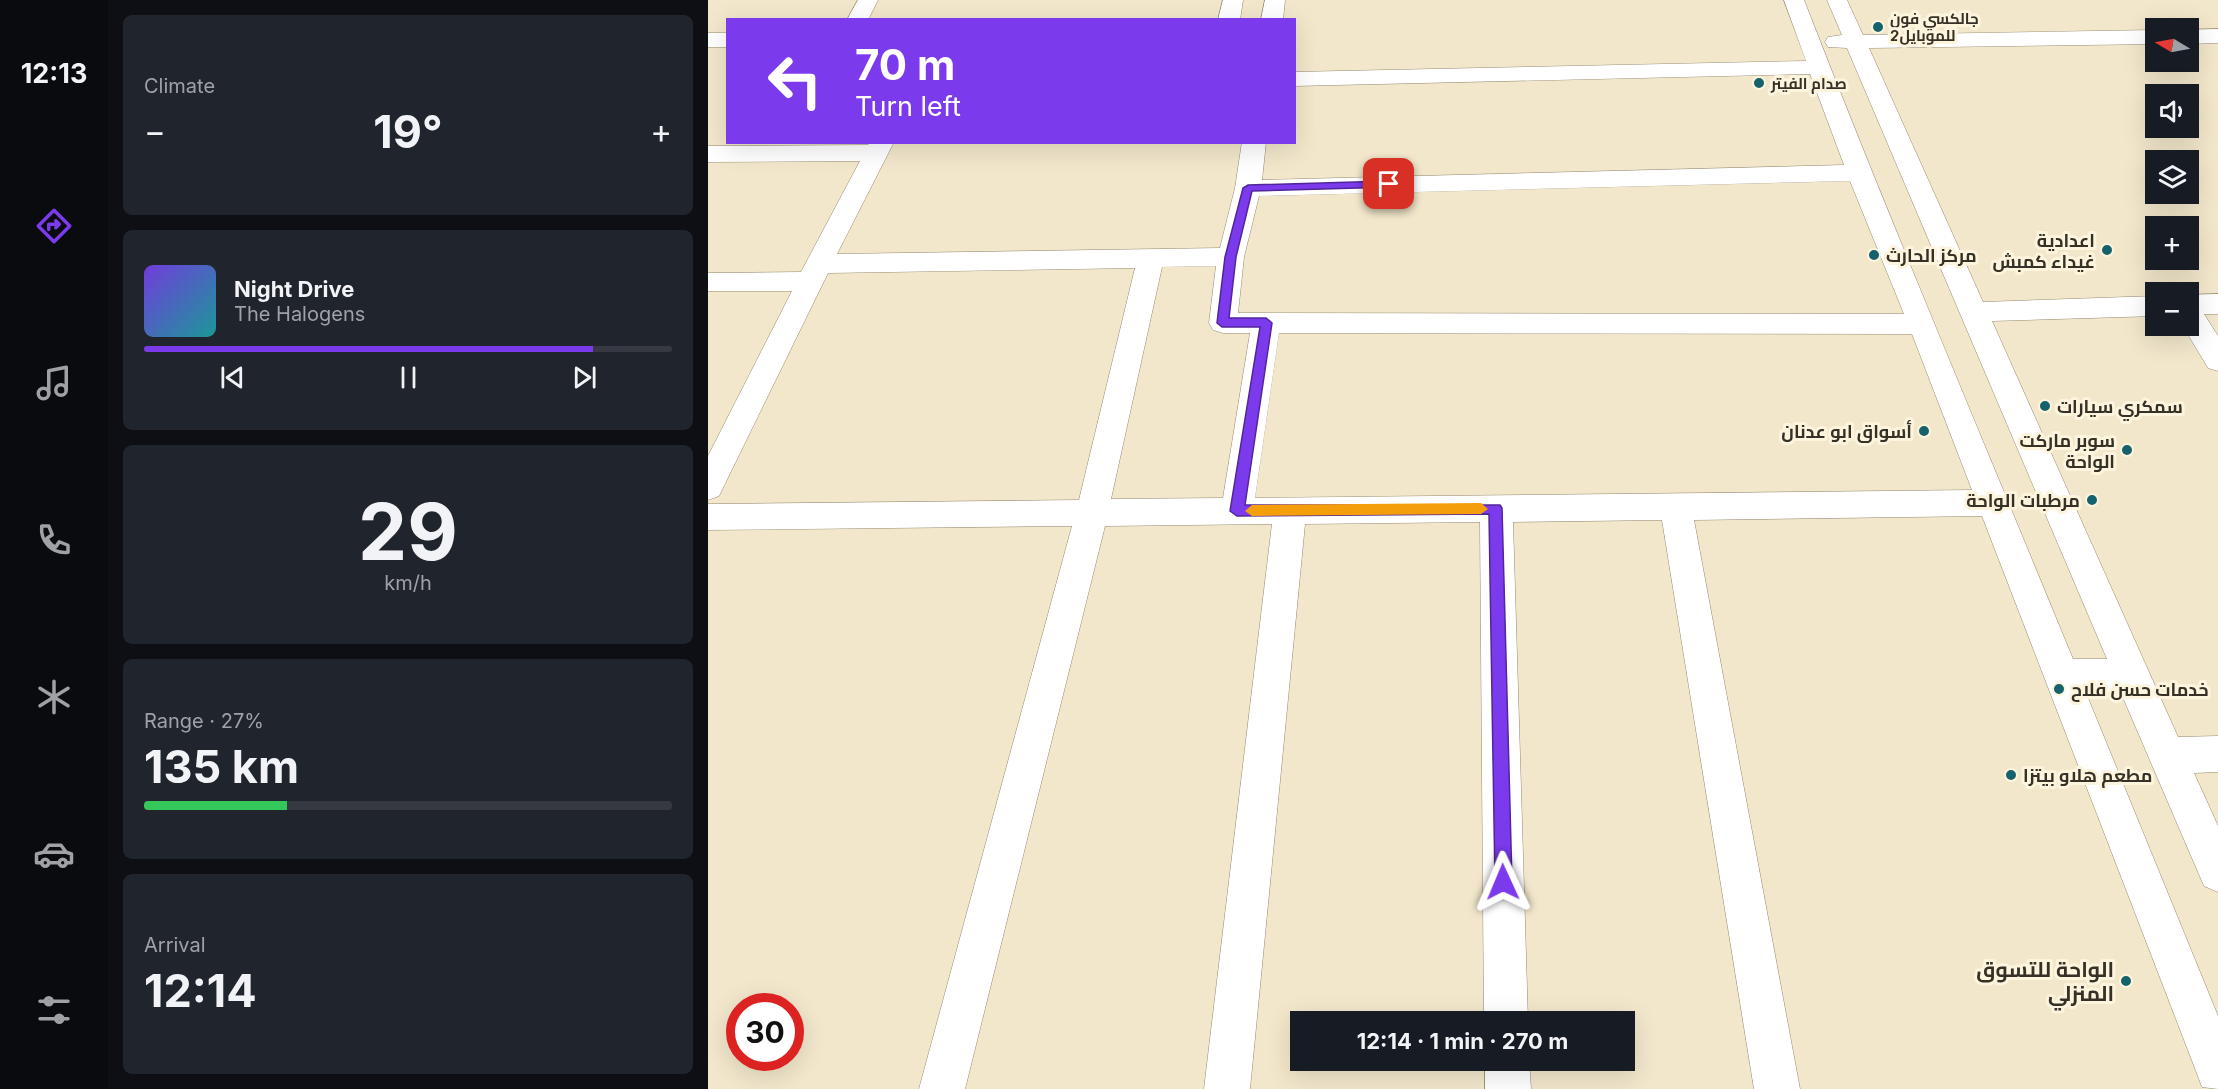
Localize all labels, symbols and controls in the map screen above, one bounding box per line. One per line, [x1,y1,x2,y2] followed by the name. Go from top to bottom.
[1890,9,1979,45] place label: جالكسي فون 2للموبايل
[2145,18,2199,72] north arrow
[2145,18,2199,336] map controls
[1871,20,1885,34] marker: جالكسي فون 2للموبايل
[855,39,955,90] text: 70 m
[756,42,834,120] icon: left
[21,57,87,90] text: 12:13
[144,74,215,98] text: Climate
[1770,74,1847,94] place label: صدام الفيتر
[1752,76,1766,90] marker: صدام الفيتر
[2145,84,2199,138] button: sound
[855,90,961,123] text: Turn left
[373,104,443,159] text: 19°
[144,111,166,151] text: −
[650,111,672,151] text: +
[2145,150,2199,204] button: layers
[1363,158,1414,209] pin
[1372,167,1405,200] icon: arrive
[33,205,75,247] icon: directions
[2145,216,2199,270] button: +
[1992,230,2095,273] place label: اعدادية غيداء كمبش
[2100,243,2114,257] marker: اعدادية غيداء كمبش
[1886,245,1977,267] place label: مركز الحارث
[1867,248,1881,262] marker: مركز الحارث
[234,276,354,302] text: Night Drive
[2145,282,2199,336] button: −
[234,302,365,326] text: The Halogens
[216,361,249,394] icon: previous
[392,361,425,394] icon: pause
[568,361,601,394] icon: next
[33,362,75,404] icon: music
[2057,396,2183,421] place label: سمكري سيارات
[2038,399,2052,413] marker: سمكري سيارات
[1781,419,1912,443] place label: أسواق ابو عدنان
[1917,424,1931,438] marker: أسواق ابو عدنان
[2020,430,2115,473] place label: سوبر ماركت الواحة
[2120,443,2134,457] marker: سوبر ماركت الواحة
[358,484,458,579] text: 29
[1966,490,2080,512] place label: مرطبات الواحة
[2085,493,2099,507] marker: مرطبات الواحة
[33,519,75,561] icon: phone
[384,571,432,595] text: km/h
[33,676,75,718] icon: climate
[2071,679,2209,702] place label: خدمات حسن فلاح
[2052,682,2066,696] marker: خدمات حسن فلاح
[144,709,264,733] text: Range · 27%
[144,739,299,794] text: 135 km
[2023,765,2152,788] place label: مطعم هلاو بيتزا
[2004,768,2018,782] marker: مطعم هلاو بيتزا
[33,833,75,875] icon: car
[1471,850,1535,914] position arrow
[144,933,206,957] text: Arrival
[1976,957,2114,1011] place label: الواحة للتسوق المنزلي
[144,963,257,1018] text: 12:14
[2119,974,2133,988] marker: الواحة للتسوق المنزلي
[33,989,75,1031] icon: filters
[726,993,804,1071] speed limit sign: 30
[1357,1028,1568,1054] text: 12:14 · 1 min · 270 m

